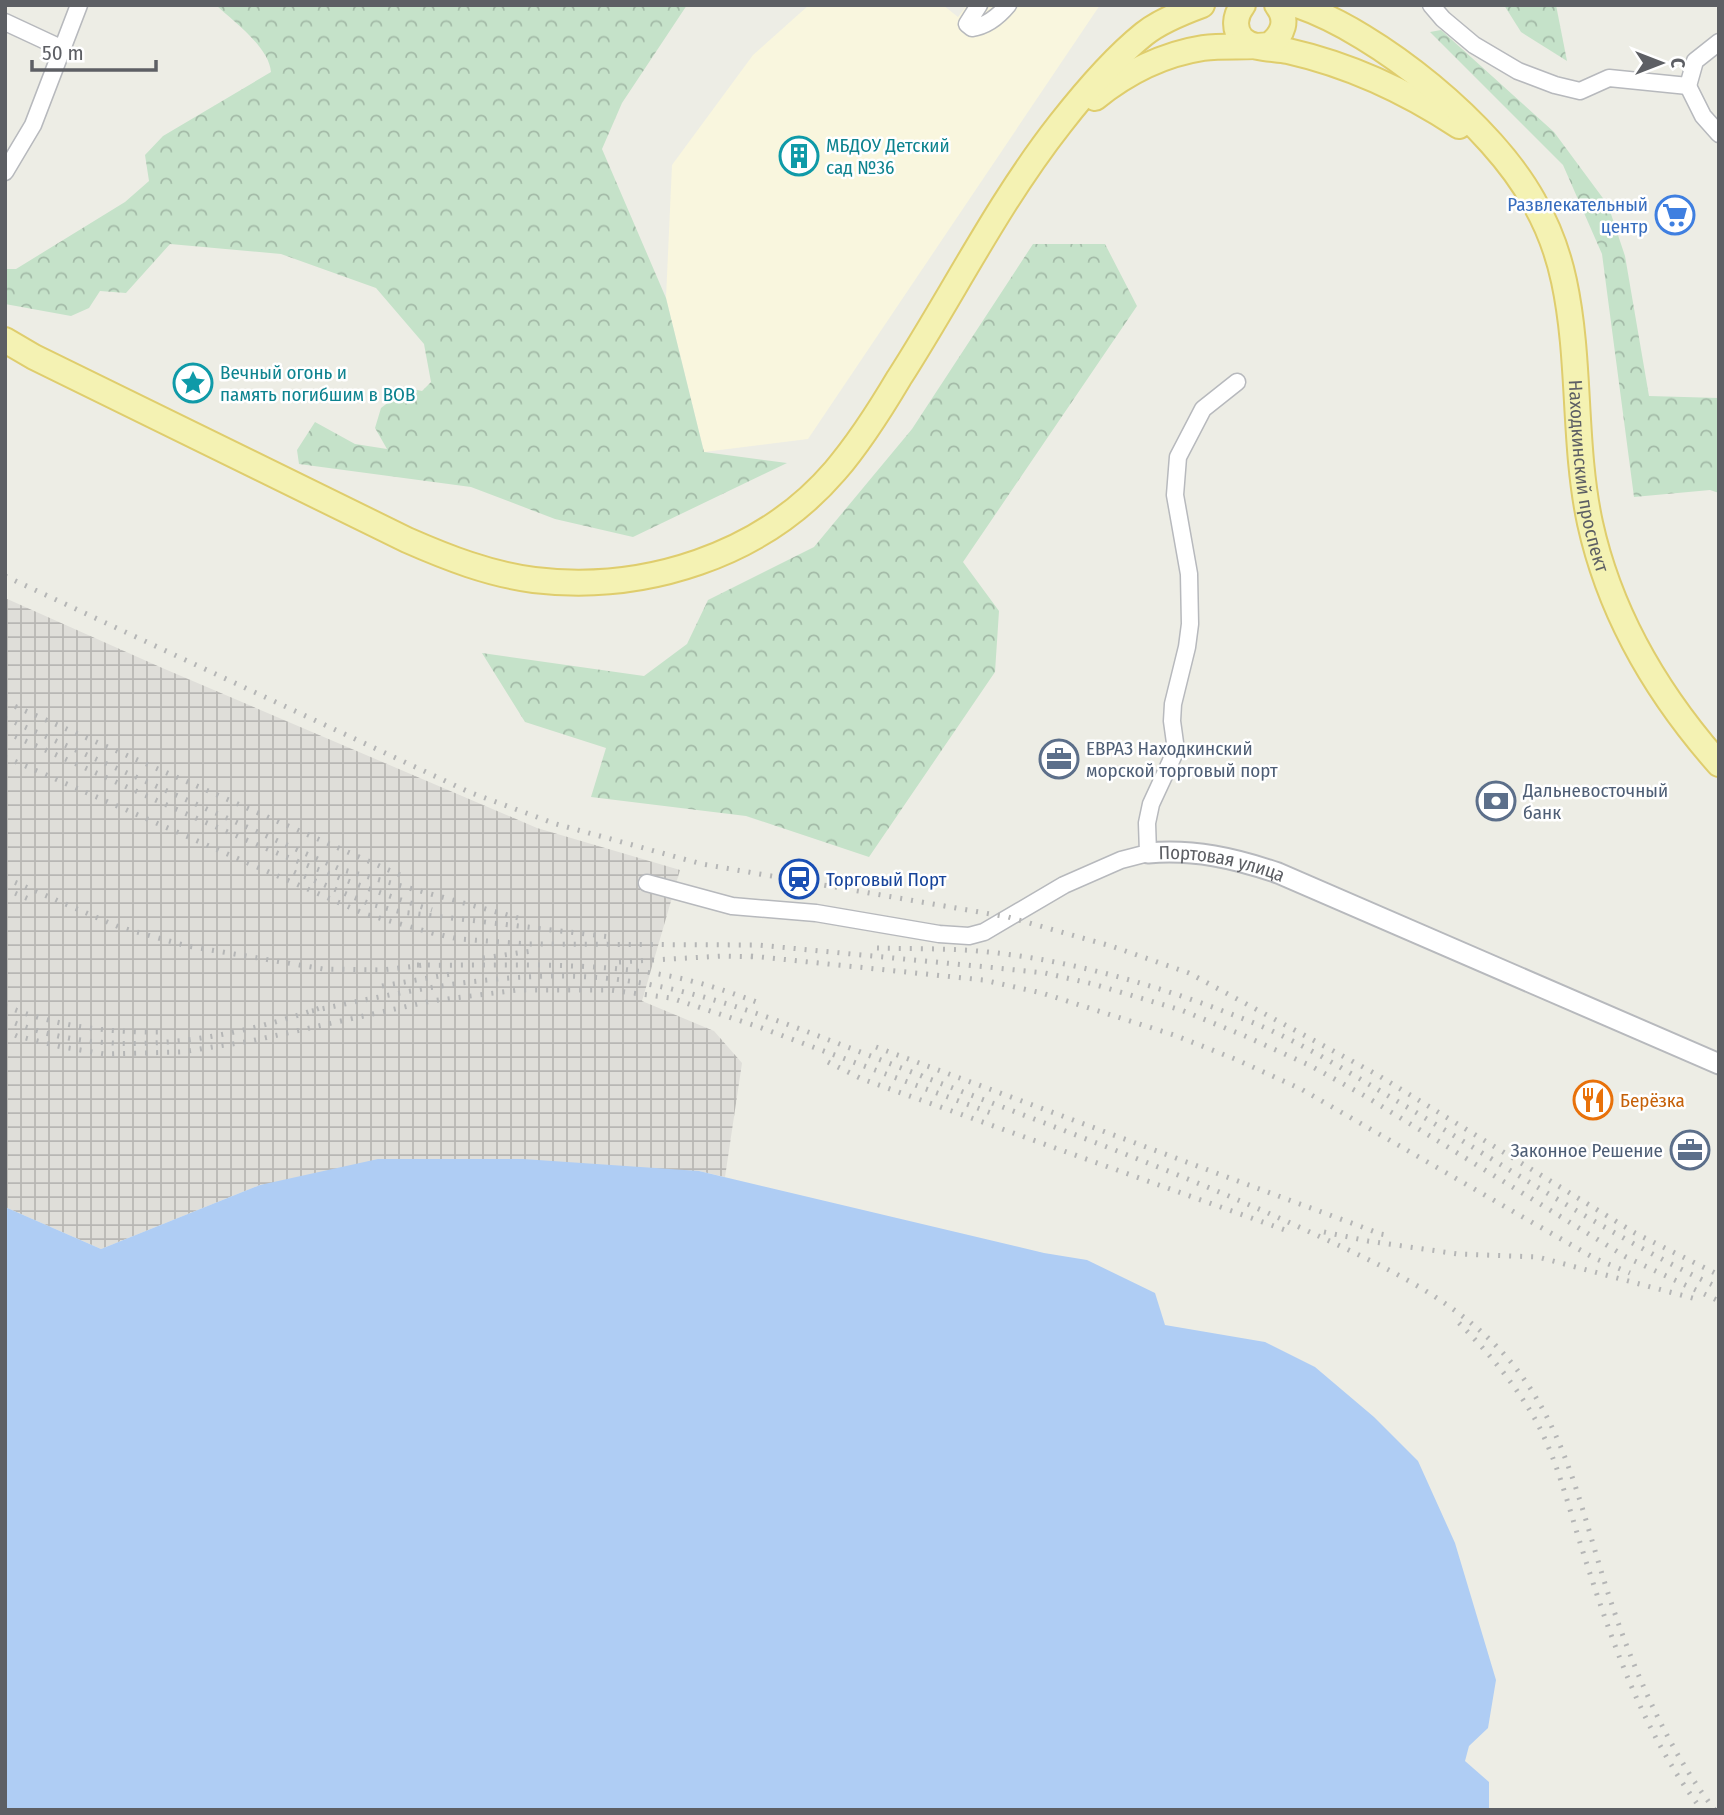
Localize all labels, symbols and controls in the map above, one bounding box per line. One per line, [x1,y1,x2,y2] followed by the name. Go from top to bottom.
[32,28,156,72] scale bar
[1626,28,1696,98] north arrow
[42,40,84,66] text: 50 m
[1666,58,1689,68] text: С
[826,134,950,179] place label: МБДОУ Детский сад №36
[778,135,820,177] building icon: МБДОУ Детский сад №36
[1507,193,1648,238] place label: Развлекательный центр
[1654,194,1696,236] supermarket icon: Развлекательный центр
[220,361,415,406] place label: Вечный огонь и память погибшим в ВОВ
[172,362,214,404] place icon: Вечный огонь и память погибшим в ВОВ
[1564,379,1614,575] street label: Находкинский проспект
[1086,737,1278,782] place label: ЕВРАЗ Находкинский морской торговый порт
[1038,738,1080,780] office icon: ЕВРАЗ Находкинский морской торговый порт
[1522,779,1668,824] place label: Дальневосточный банк
[1475,780,1517,822] bank icon: Дальневосточный банк
[1158,840,1289,886] street label: Портовая улица
[778,858,820,900] station icon: Торговый Порт
[826,868,947,891] place label: Торговый Порт
[1572,1079,1614,1121] restaurant icon: Берёзка
[1620,1089,1685,1112] place label: Берёзка
[1669,1129,1711,1171] office icon: Законное Решение
[1510,1139,1663,1162] place label: Законное Решение

